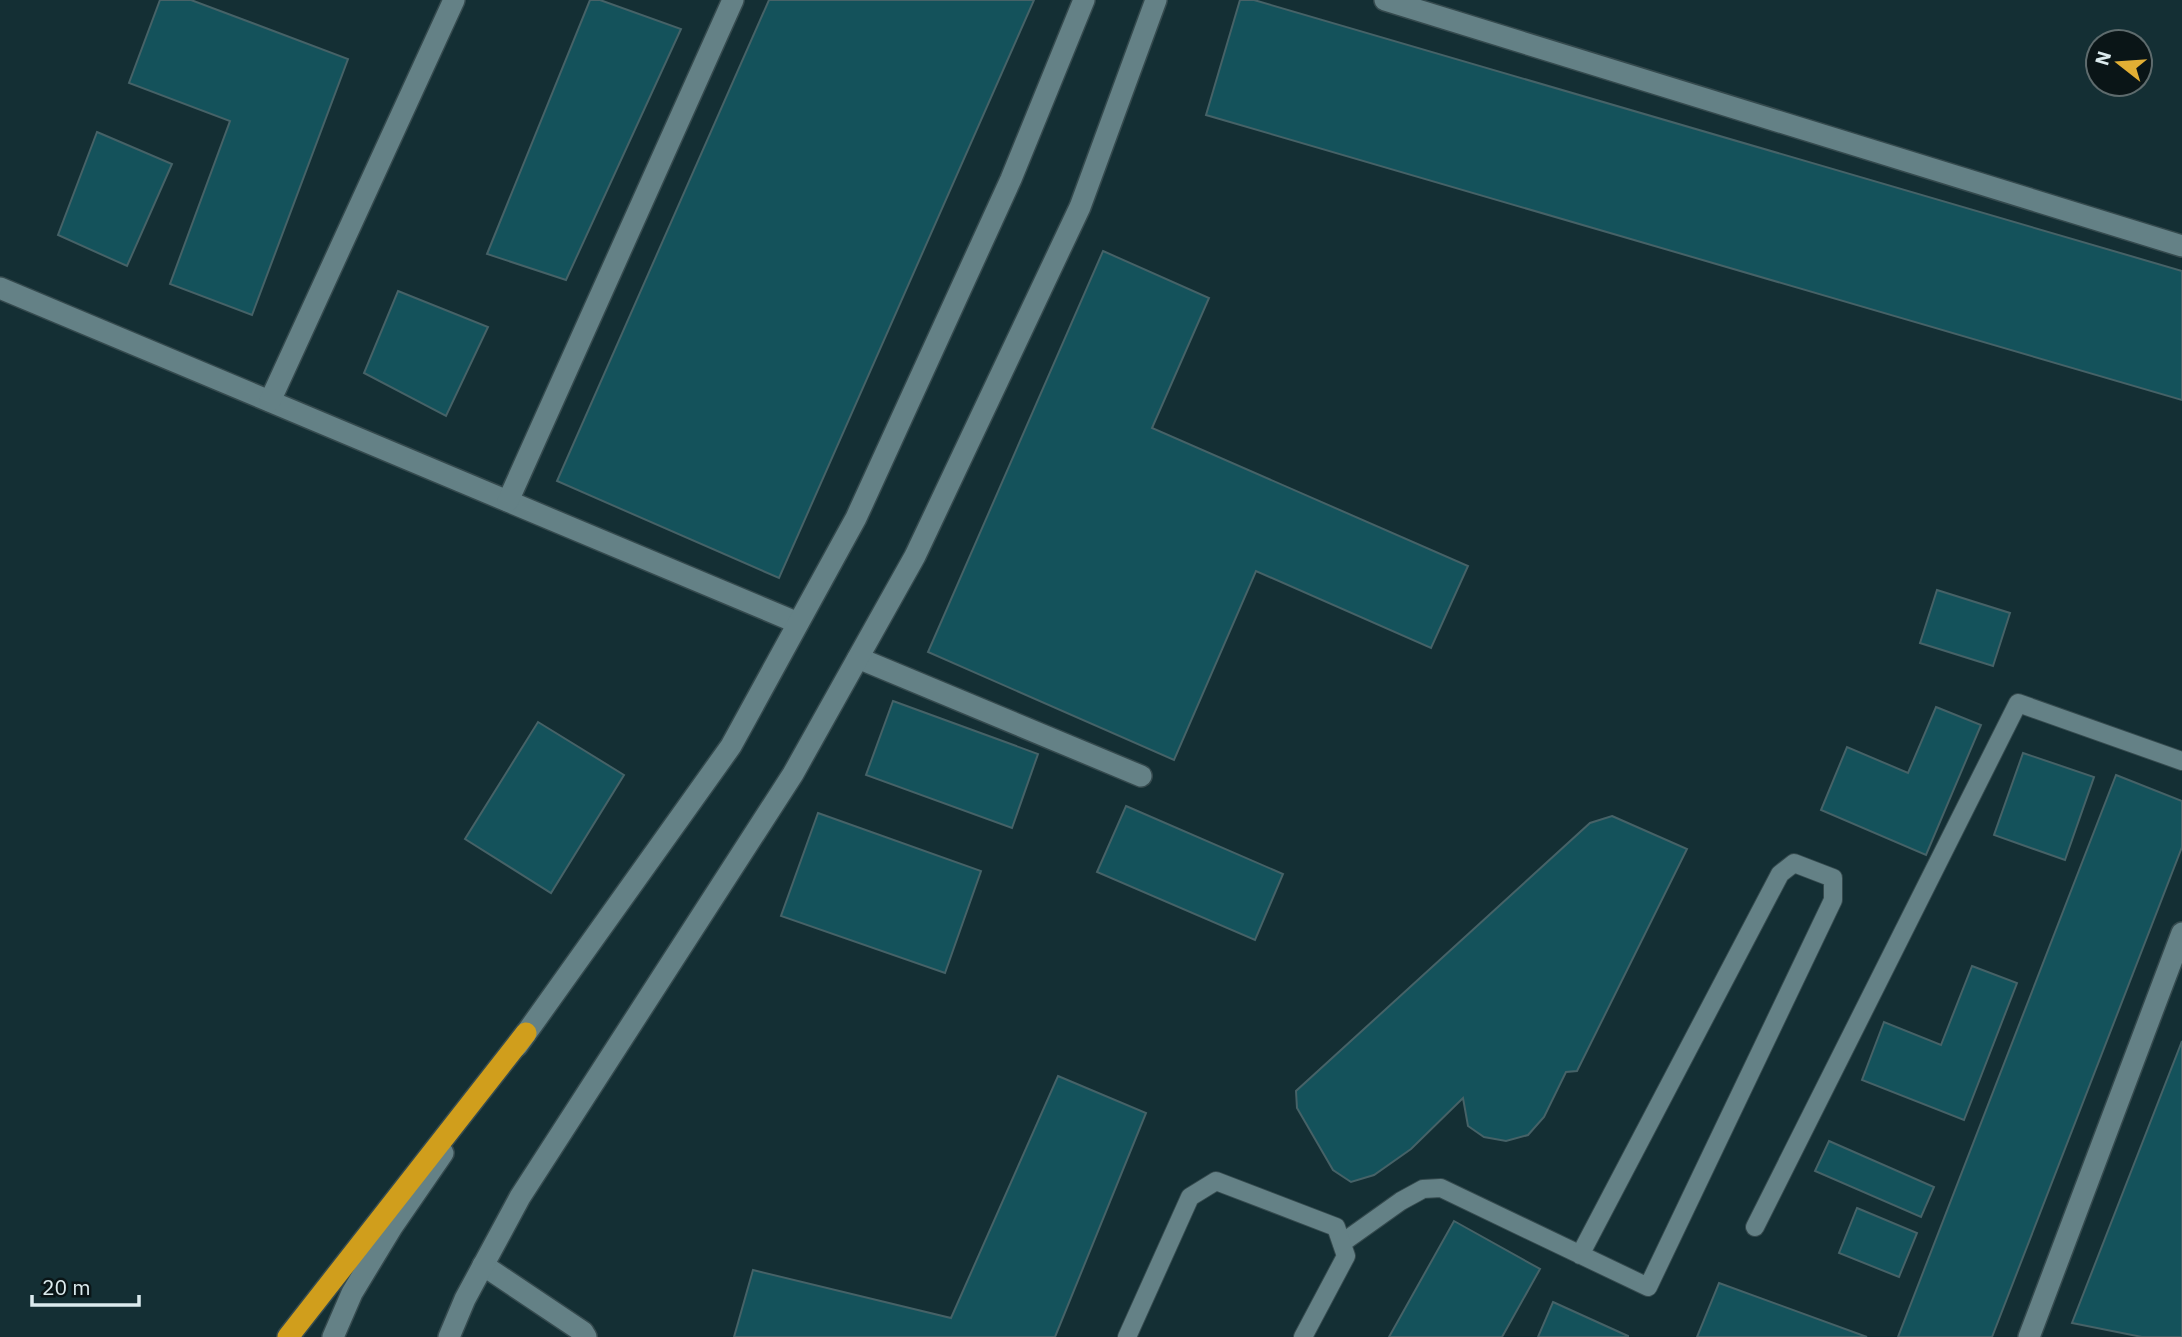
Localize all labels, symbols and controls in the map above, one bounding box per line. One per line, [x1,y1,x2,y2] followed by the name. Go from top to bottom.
[2084,28,2154,98] north arrow
[2089,48,2116,68] text: N
[32,1264,138,1308] scale bar
[42,1273,91,1301] text: 20 m

